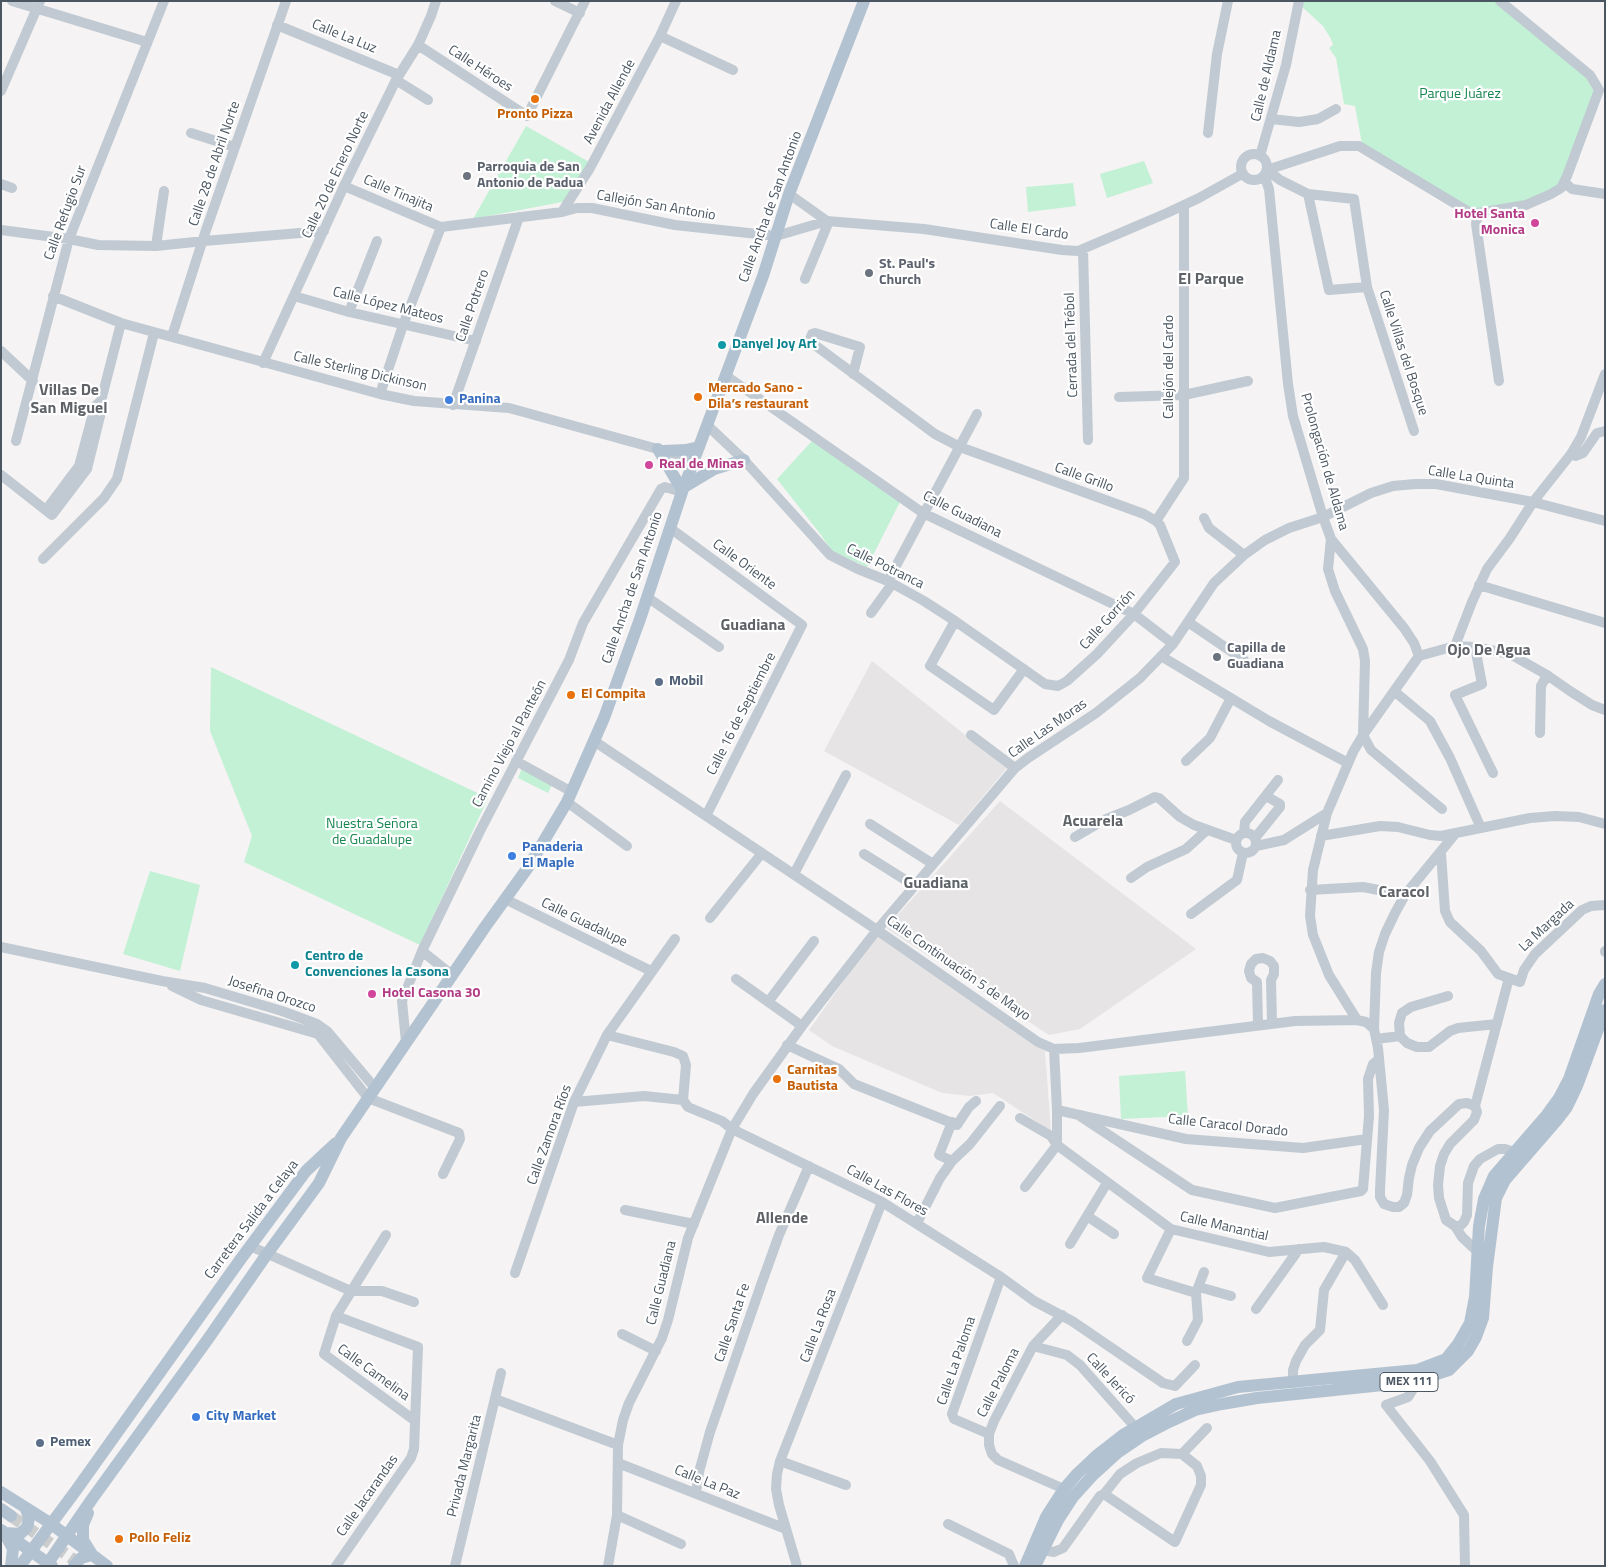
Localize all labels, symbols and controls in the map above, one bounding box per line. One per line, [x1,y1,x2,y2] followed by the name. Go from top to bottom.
[309,16,379,58] street label: Calle La Luz
[1248,29,1286,123] street label: Calle de Aldama
[445,42,515,96] street label: Calle Héroes
[581,57,639,147] street label: Avenida Allende
[1419,87,1501,103] park label: Parque Juárez
[529,93,541,105] marker: Pronto Pizza
[186,99,244,229] street label: Calle 28 de Abril Norte
[497,107,573,123] place label: Pronto Pizza
[299,109,373,241] street label: Calle 20 de Enero Norte
[736,129,806,285] street label: Calle Ancha de San Antonio
[477,160,583,192] place label: Parroquia de San Antonio de Padua
[41,163,91,263] street label: Calle Refugio Sur
[461,170,473,182] marker: Parroquia de San Antonio de Padua
[361,172,435,216] street label: Calle Tinajita
[595,187,717,225] street label: Callejón San Antonio
[1454,207,1525,240] place label: Hotel Santa Monica
[989,216,1069,244] street label: Calle El Cardo
[1529,217,1541,229] marker: Hotel Santa Monica
[879,257,935,290] place label: St. Paul's Church
[863,267,875,279] marker: St. Paul's Church
[453,268,493,344] street label: Calle Potrero
[1178,270,1244,290] district label: El Parque
[331,284,445,328] street label: Calle López Mateos
[1375,288,1431,418] street label: Calle Villas del Bosque
[1062,292,1082,398] street label: Cerrada del Trébol
[1162,315,1178,419] street label: Callejón del Cardo
[732,337,817,353] place label: Danyel Joy Art
[716,339,728,351] marker: Danyel Joy Art
[292,348,428,396] street label: Calle Sterling Dickinson
[31,381,107,419] district label: Villas De San Miguel
[708,381,809,414] place label: Mercado Sano - Dila’s restaurant
[692,391,704,403] marker: Mercado Sano - Dila’s restaurant
[1296,391,1352,533] street label: Prolongación de Aldama
[459,392,501,408] place label: Panina
[443,394,455,406] marker: Panina
[659,457,744,473] place label: Real de Minas
[643,459,655,471] marker: Real de Minas
[1052,460,1116,496] street label: Calle Grillo
[1427,463,1515,493] street label: Calle La Quinta
[920,488,1004,542] street label: Calle Guadiana
[599,510,667,666] street label: Calle Ancha de San Antonio
[709,536,779,594] street label: Calle Oriente
[843,541,927,593] street label: Calle Potranca
[1077,587,1139,653] street label: Calle Gorrión
[721,616,785,636] district label: Guadiana
[1227,641,1286,674] place label: Capilla de Guadiana
[1447,641,1531,661] district label: Ojo De Agua
[704,650,780,778] street label: Calle 16 de Septiembre
[1211,651,1223,663] marker: Capilla de Guadiana
[669,674,703,690] place label: Mobil
[653,676,665,688] marker: Mobil
[469,677,551,811] street label: Camino Viejo al Panteón
[581,687,646,703] place label: El Compita
[565,689,577,701] marker: El Compita
[1005,696,1091,762] street label: Calle Las Moras
[1063,812,1123,832] district label: Acuarela
[326,817,418,850] park label: Nuestra Señora de Guadalupe
[522,840,583,872] place label: Panaderia El Maple
[506,850,518,862] marker: Panaderia El Maple
[904,874,968,894] district label: Guadiana
[1379,883,1429,903] district label: Caracol
[538,895,630,951] street label: Calle Guadalupe
[1516,896,1578,956] street label: La Margada
[883,913,1033,1025] street label: Calle Continuación 5 de Mayo
[305,949,449,982] place label: Centro de Convenciones la Casona
[289,959,301,971] marker: Centro de Convenciones la Casona
[226,973,318,1017] street label: Josefina Orozco
[382,986,480,1002] place label: Hotel Casona 30
[366,988,378,1000] marker: Hotel Casona 30
[787,1063,838,1096] place label: Carnitas Bautista
[771,1073,783,1085] marker: Carnitas Bautista
[524,1083,576,1187] street label: Calle Zamora Ríos
[1167,1111,1289,1141] street label: Calle Caracol Dorado
[202,1157,302,1283] street label: Carretera Salida a Celaya
[843,1162,931,1220] street label: Calle Las Flores
[756,1209,808,1229] district label: Allende
[1178,1209,1270,1245] street label: Calle Manantial
[643,1239,681,1327] street label: Calle Guadiana
[712,1281,754,1365] street label: Calle Santa Fe
[797,1287,841,1365] street label: Calle La Rosa
[934,1314,980,1408] street label: Calle La Paloma
[333,1341,413,1405] street label: Calle Camelina
[974,1345,1024,1421] street label: Calle Paloma
[1082,1350,1138,1408] street label: Calle Jericó
[1380,1372,1438,1391] road number: MEX 111
[206,1409,276,1425] place label: City Market
[190,1411,202,1423] marker: City Market
[444,1413,486,1519] street label: Privada Margarita
[50,1435,91,1451] place label: Pemex
[34,1437,46,1449] marker: Pemex
[334,1452,402,1540] street label: Calle Jacarandas
[672,1462,742,1504] street label: Calle La Paz
[129,1531,191,1547] place label: Pollo Feliz
[113,1533,125,1545] marker: Pollo Feliz

